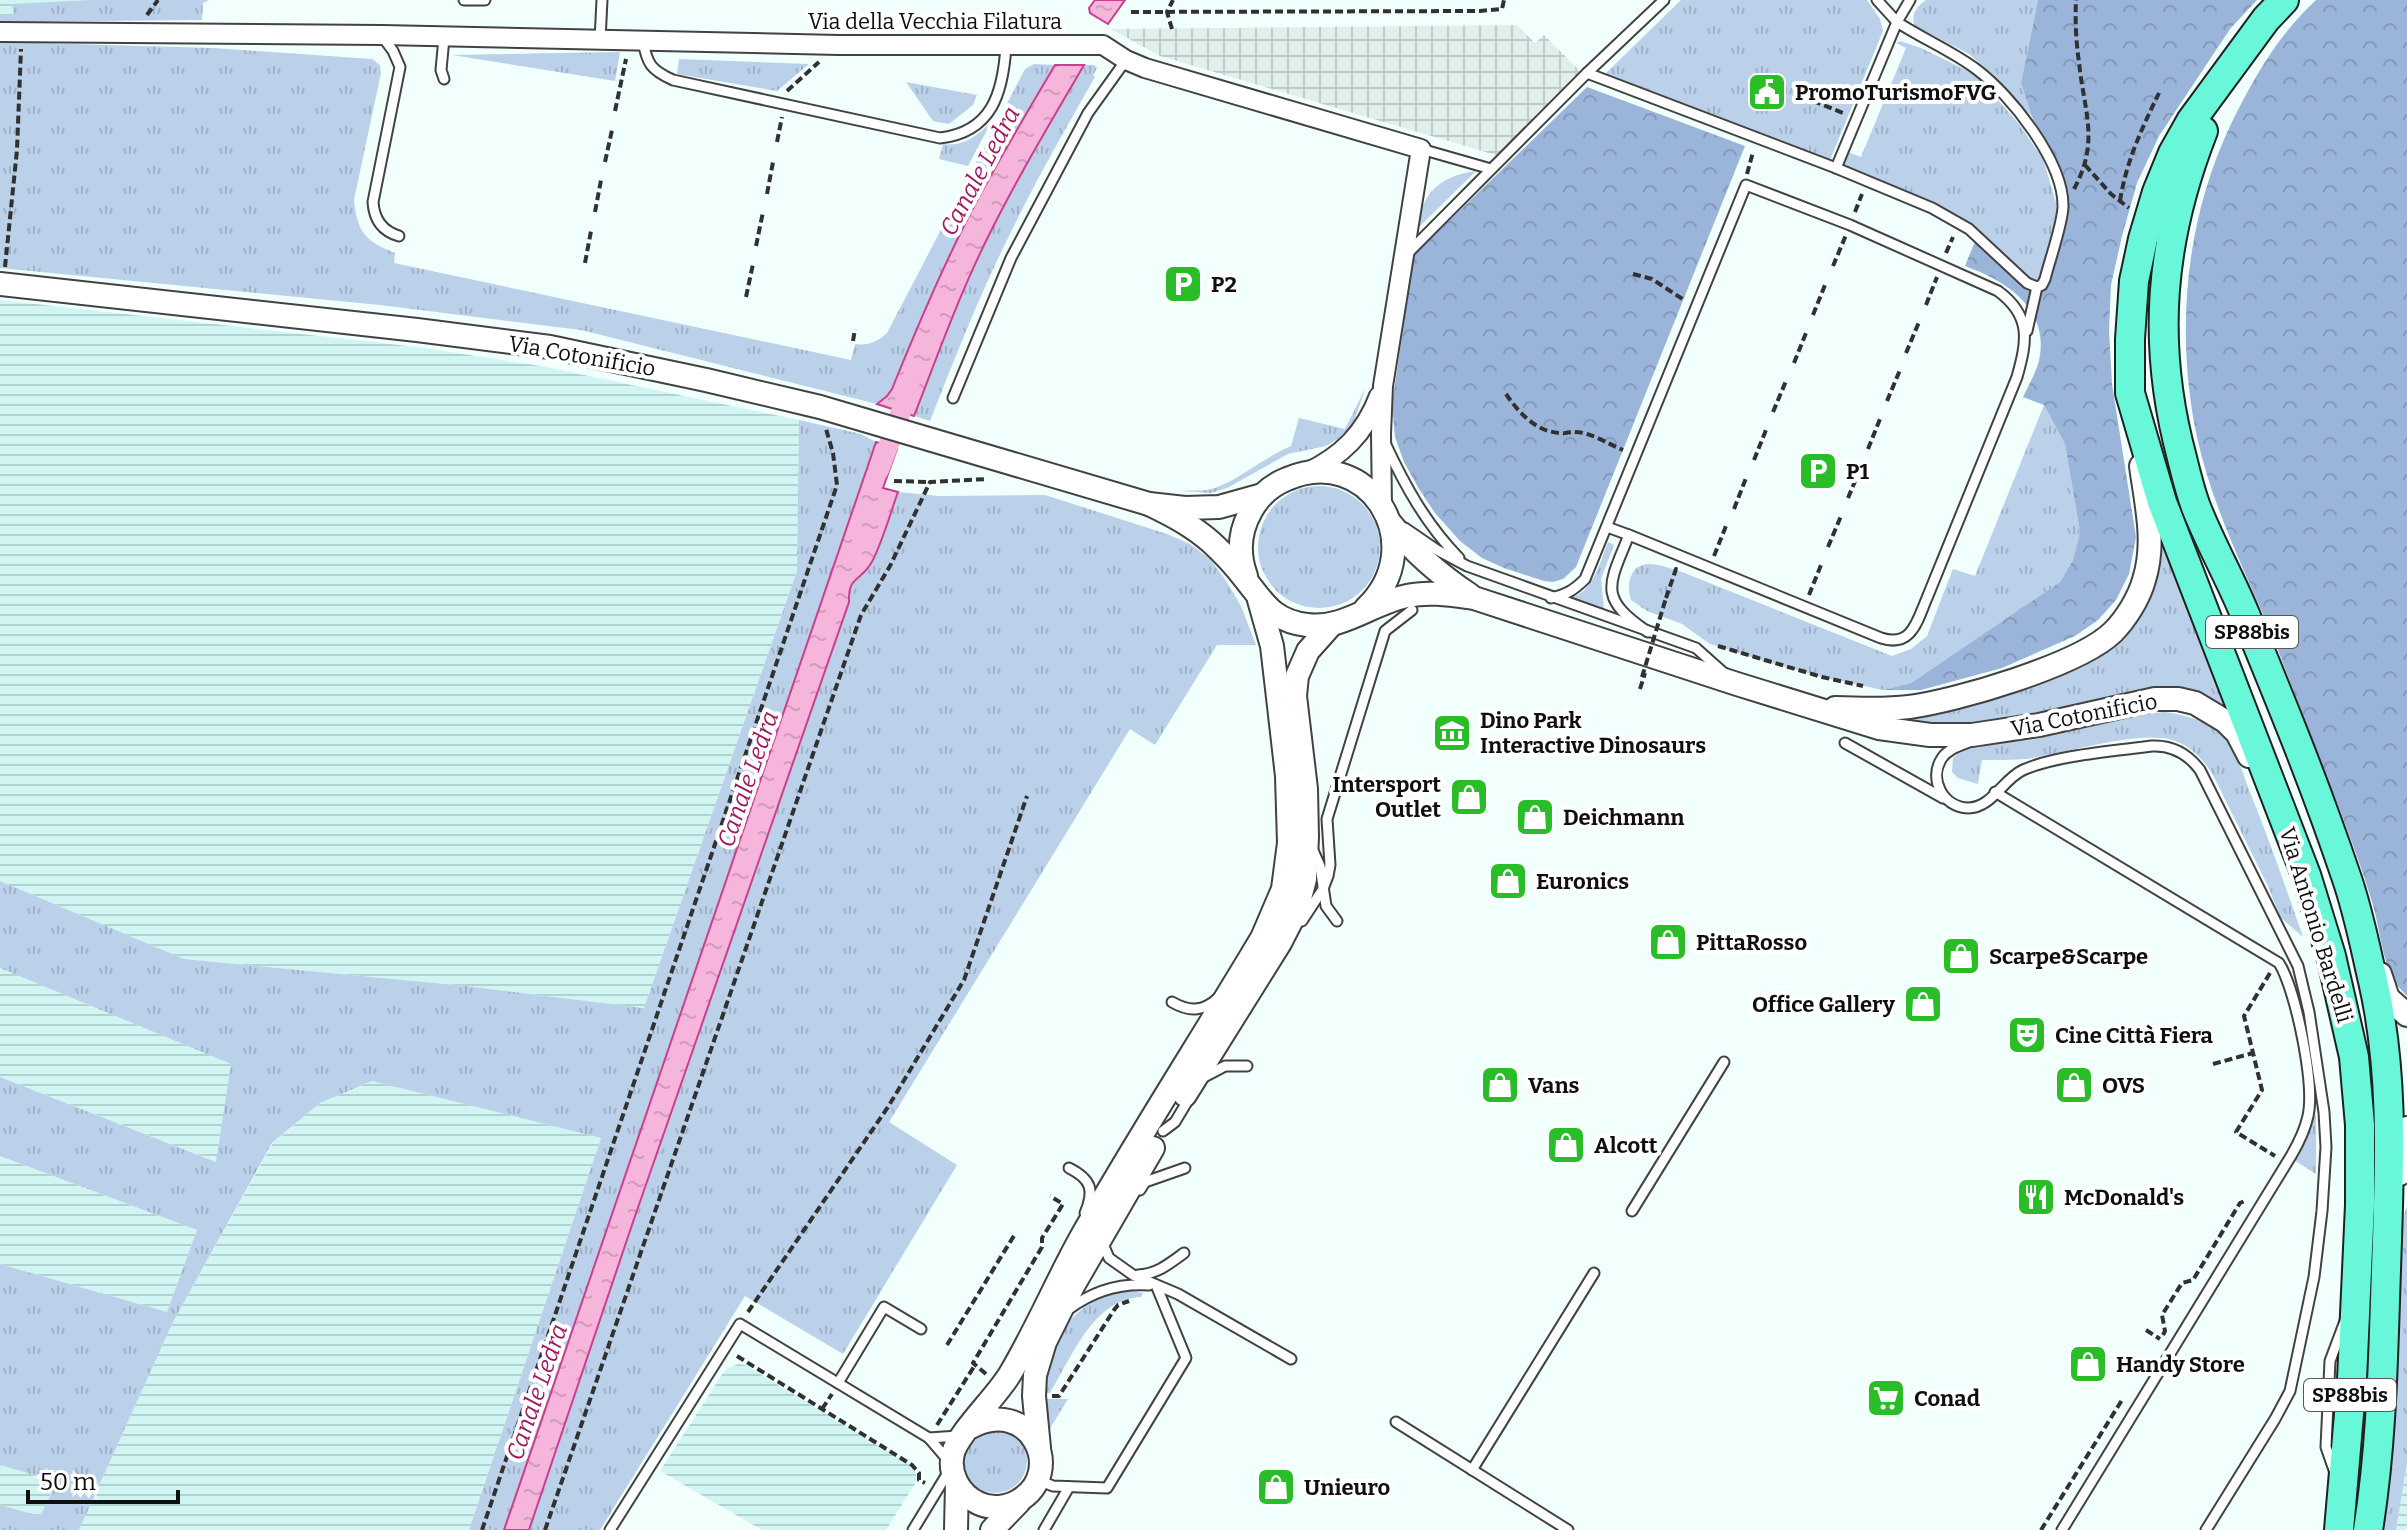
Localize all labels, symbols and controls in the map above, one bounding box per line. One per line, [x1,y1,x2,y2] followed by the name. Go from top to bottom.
[808,8,1062,35] street label: Via della Vecchia Filatura
[1746,71,1788,113] public building icon: PromoTurismoFVG
[1795,79,1996,106] place label: PromoTurismoFVG
[934,102,1026,240] water label: Canale Ledra
[1162,263,1204,305] parking icon: P2
[1211,271,1237,298] place label: P2
[506,330,658,382] street label: Via Cotonificio
[1797,450,1839,492] parking icon: P1
[1846,458,1869,485] place label: P1
[2206,616,2298,648] road number: SP88bis
[2008,688,2160,742] street label: Via Cotonificio
[712,707,784,851] water label: Canale Ledra
[1480,707,1706,759] place label: Dino Park Interactive Dinosaurs
[1431,712,1473,754] museum icon: Dino Park Interactive Dinosaurs
[1332,771,1441,823] place label: Intersport Outlet
[1448,776,1490,818] shop icon: Intersport Outlet
[1514,796,1556,838] shop icon: Deichmann
[1563,804,1684,831] place label: Deichmann
[2273,824,2359,1026] street label: Via Antonio Bardelli
[1487,860,1529,902] shop icon: Euronics
[1536,868,1629,895] place label: Euronics
[1647,921,1689,963] shop icon: PittaRosso
[1696,929,1807,956] place label: PittaRosso
[1940,935,1982,977] shop icon: Scarpe&Scarpe
[1989,943,2148,970] place label: Scarpe&Scarpe
[1902,983,1944,1025] shop icon: Office Gallery
[1752,991,1896,1018] place label: Office Gallery
[2006,1014,2048,1056] theatre icon: Cine Città Fiera
[2055,1022,2213,1049] place label: Cine Città Fiera
[1479,1064,1521,1106] shop icon: Vans
[2053,1064,2095,1106] shop icon: OVS
[1528,1072,1580,1099] place label: Vans
[2102,1072,2145,1099] place label: OVS
[1545,1124,1587,1166] shop icon: Alcott
[1594,1132,1658,1159] place label: Alcott
[2015,1176,2057,1218] restaurant icon: McDonald's
[2064,1184,2184,1211] place label: McDonald's
[501,1320,573,1464] water label: Canale Ledra
[2067,1343,2109,1385] shop icon: Handy Store
[2116,1351,2245,1378] place label: Handy Store
[1865,1377,1907,1419] supermarket icon: Conad
[2304,1379,2396,1411] road number: SP88bis
[1914,1385,1980,1412] place label: Conad
[28,1454,178,1504] scale bar
[1255,1466,1297,1508] shop icon: Unieuro
[40,1468,96,1496] text: 50 m
[1304,1474,1390,1501] place label: Unieuro

